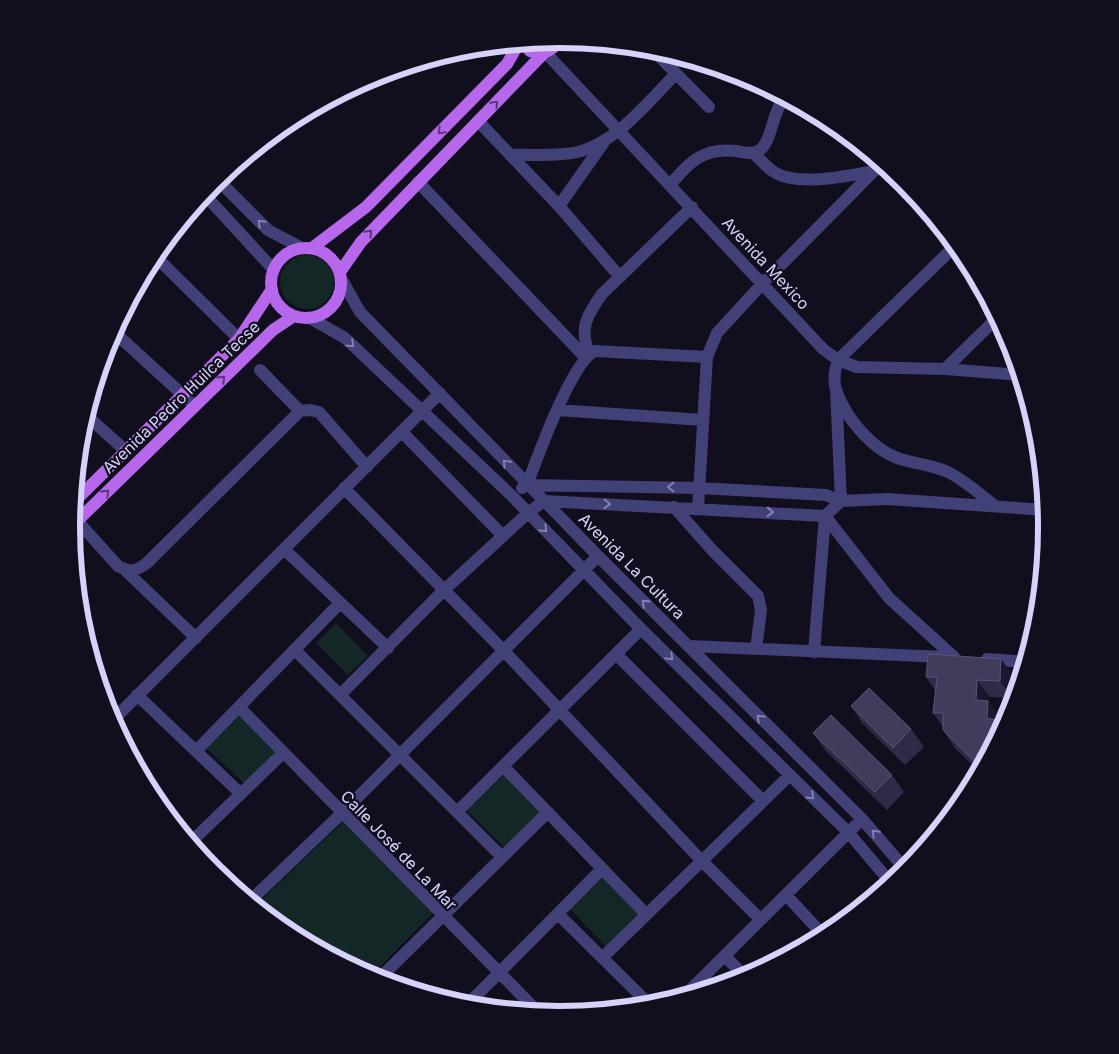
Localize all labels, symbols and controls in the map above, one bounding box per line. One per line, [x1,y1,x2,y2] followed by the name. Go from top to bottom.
[489,101,498,110] one-way arrow
[437,125,446,134] one-way arrow
[718,213,814,313] street label: Avenida Mexico
[258,220,267,229] one-way arrow
[363,230,372,239] one-way arrow
[98,317,264,477] street label: Avenida Pedro Huilca Tecse
[345,338,354,347] one-way arrow
[216,376,225,385] one-way arrow
[503,459,512,468] one-way arrow
[667,482,675,492] one-way arrow
[100,490,109,499] one-way arrow
[604,498,612,509] one-way arrow
[766,507,774,518] one-way arrow
[575,509,689,623] street label: Avenida La Cultura
[538,523,547,532] one-way arrow
[642,600,651,609] one-way arrow
[664,652,673,661] one-way arrow
[757,714,766,723] one-way arrow
[337,786,461,914] street label: Calle José de La Mar
[805,790,814,799] one-way arrow
[872,830,881,839] one-way arrow

